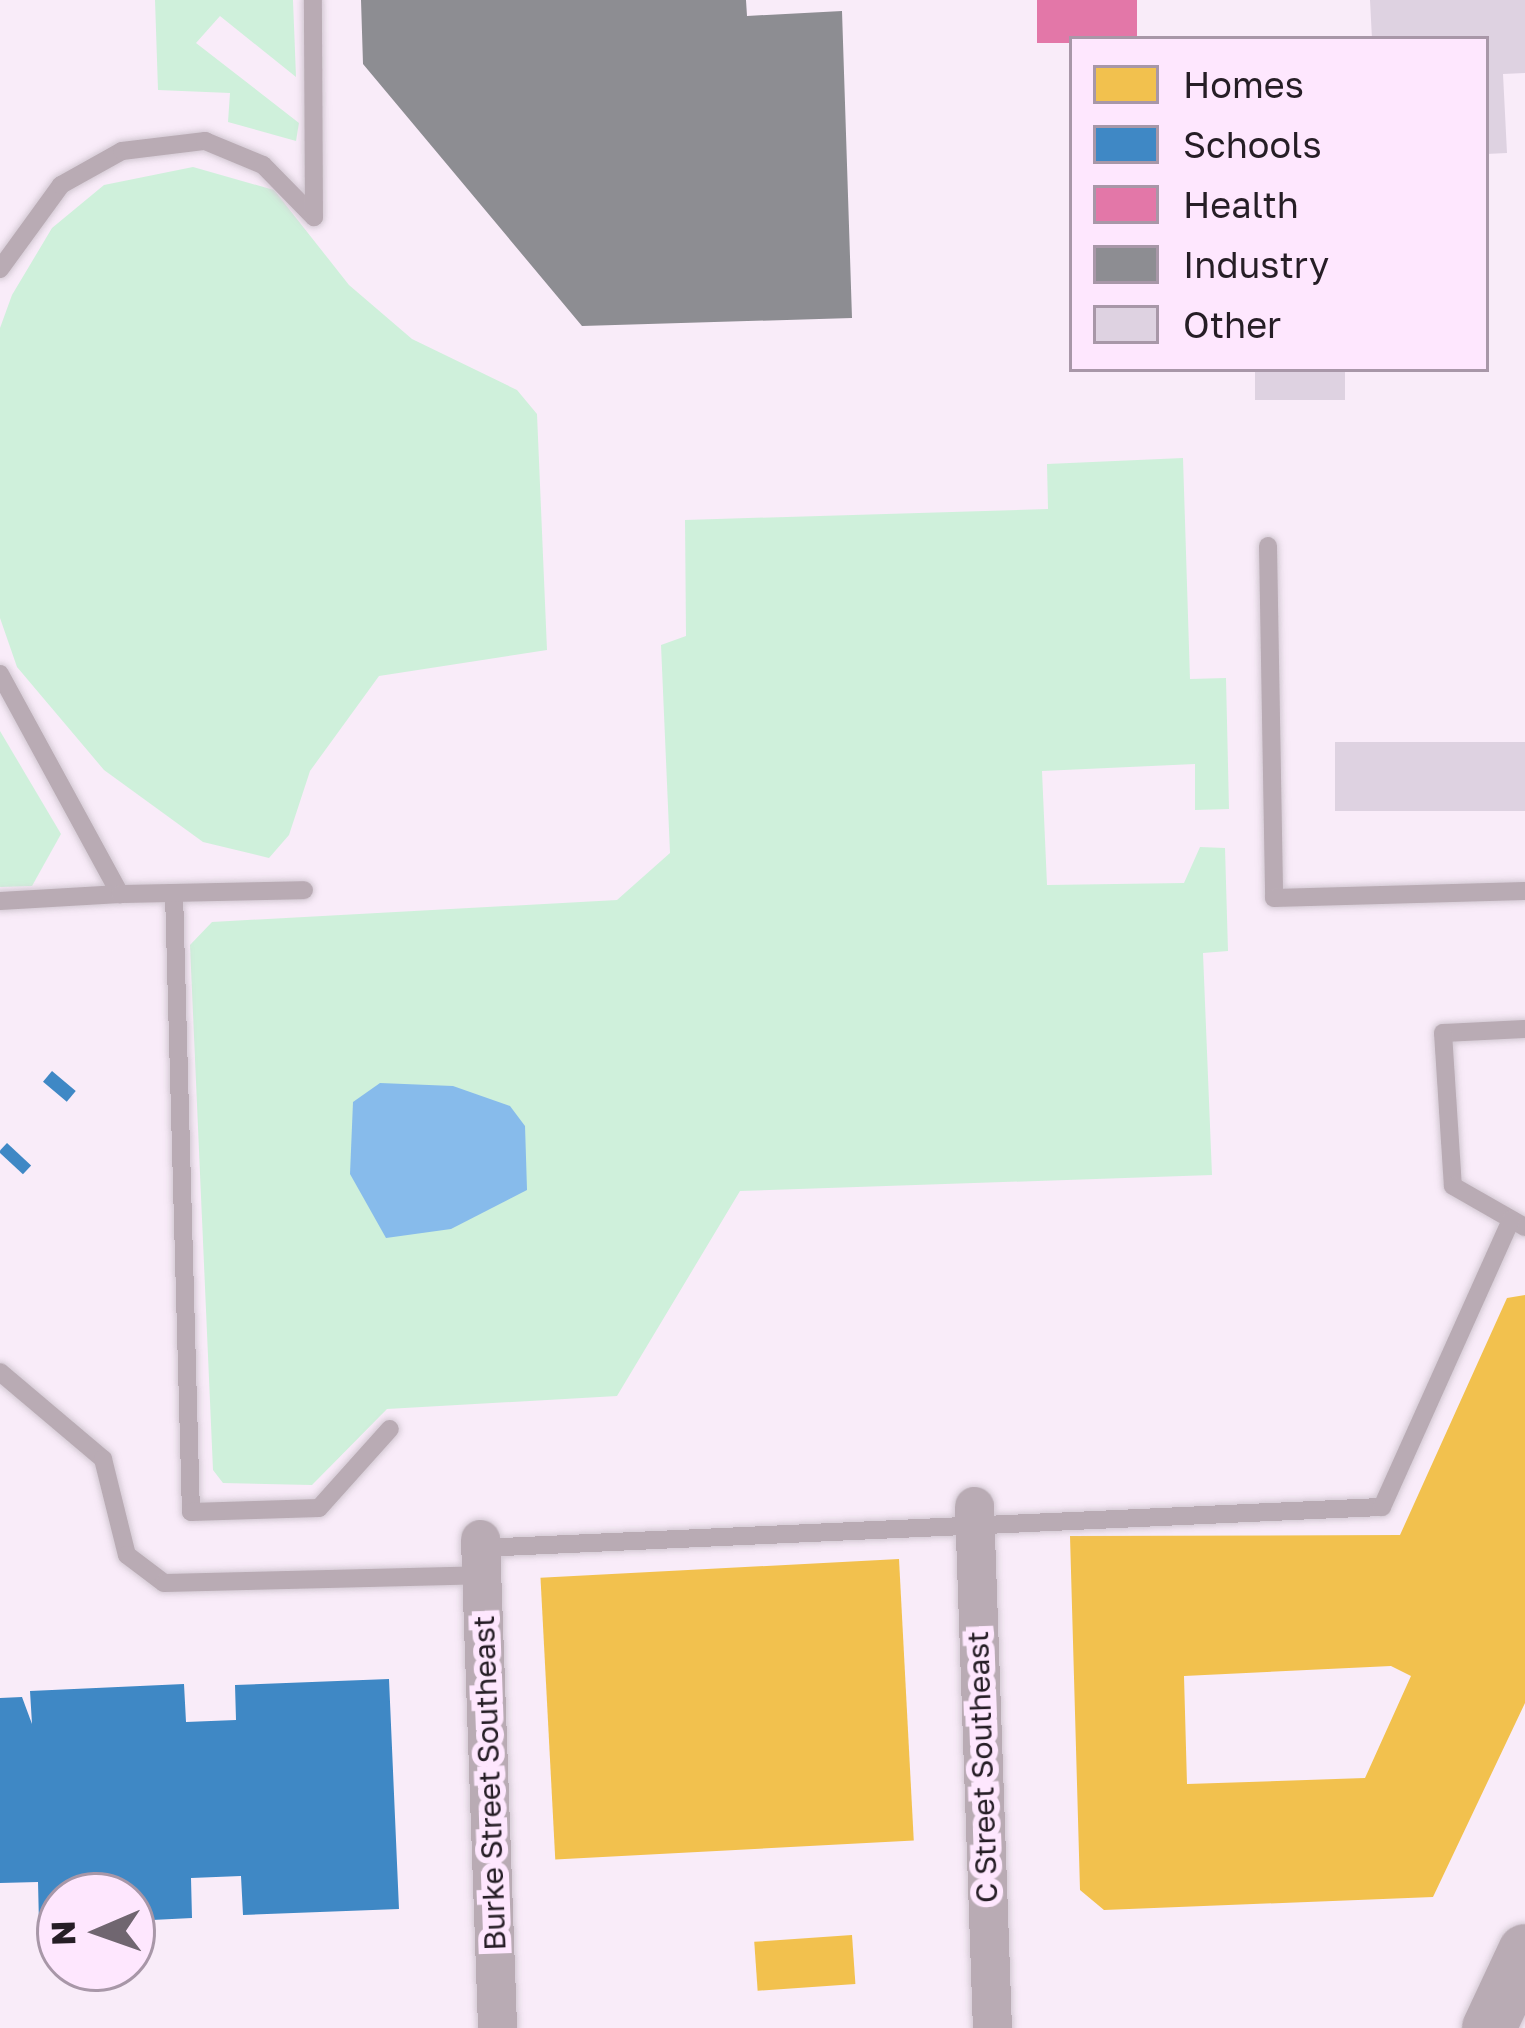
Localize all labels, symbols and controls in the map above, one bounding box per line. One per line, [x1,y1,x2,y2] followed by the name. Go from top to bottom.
[1069,36,1489,372] legend
[1183,63,1304,106] text: Homes
[1183,123,1322,166] text: Schools
[1183,183,1299,226] text: Health
[1183,243,1329,286] text: Industry
[1183,303,1281,346] text: Other
[465,1615,513,1951] street label: Burke Street Southeast
[959,1630,1005,1904] street label: C Street Southeast
[36,1872,156,1992] north arrow
[43,1920,82,1946] text: N

